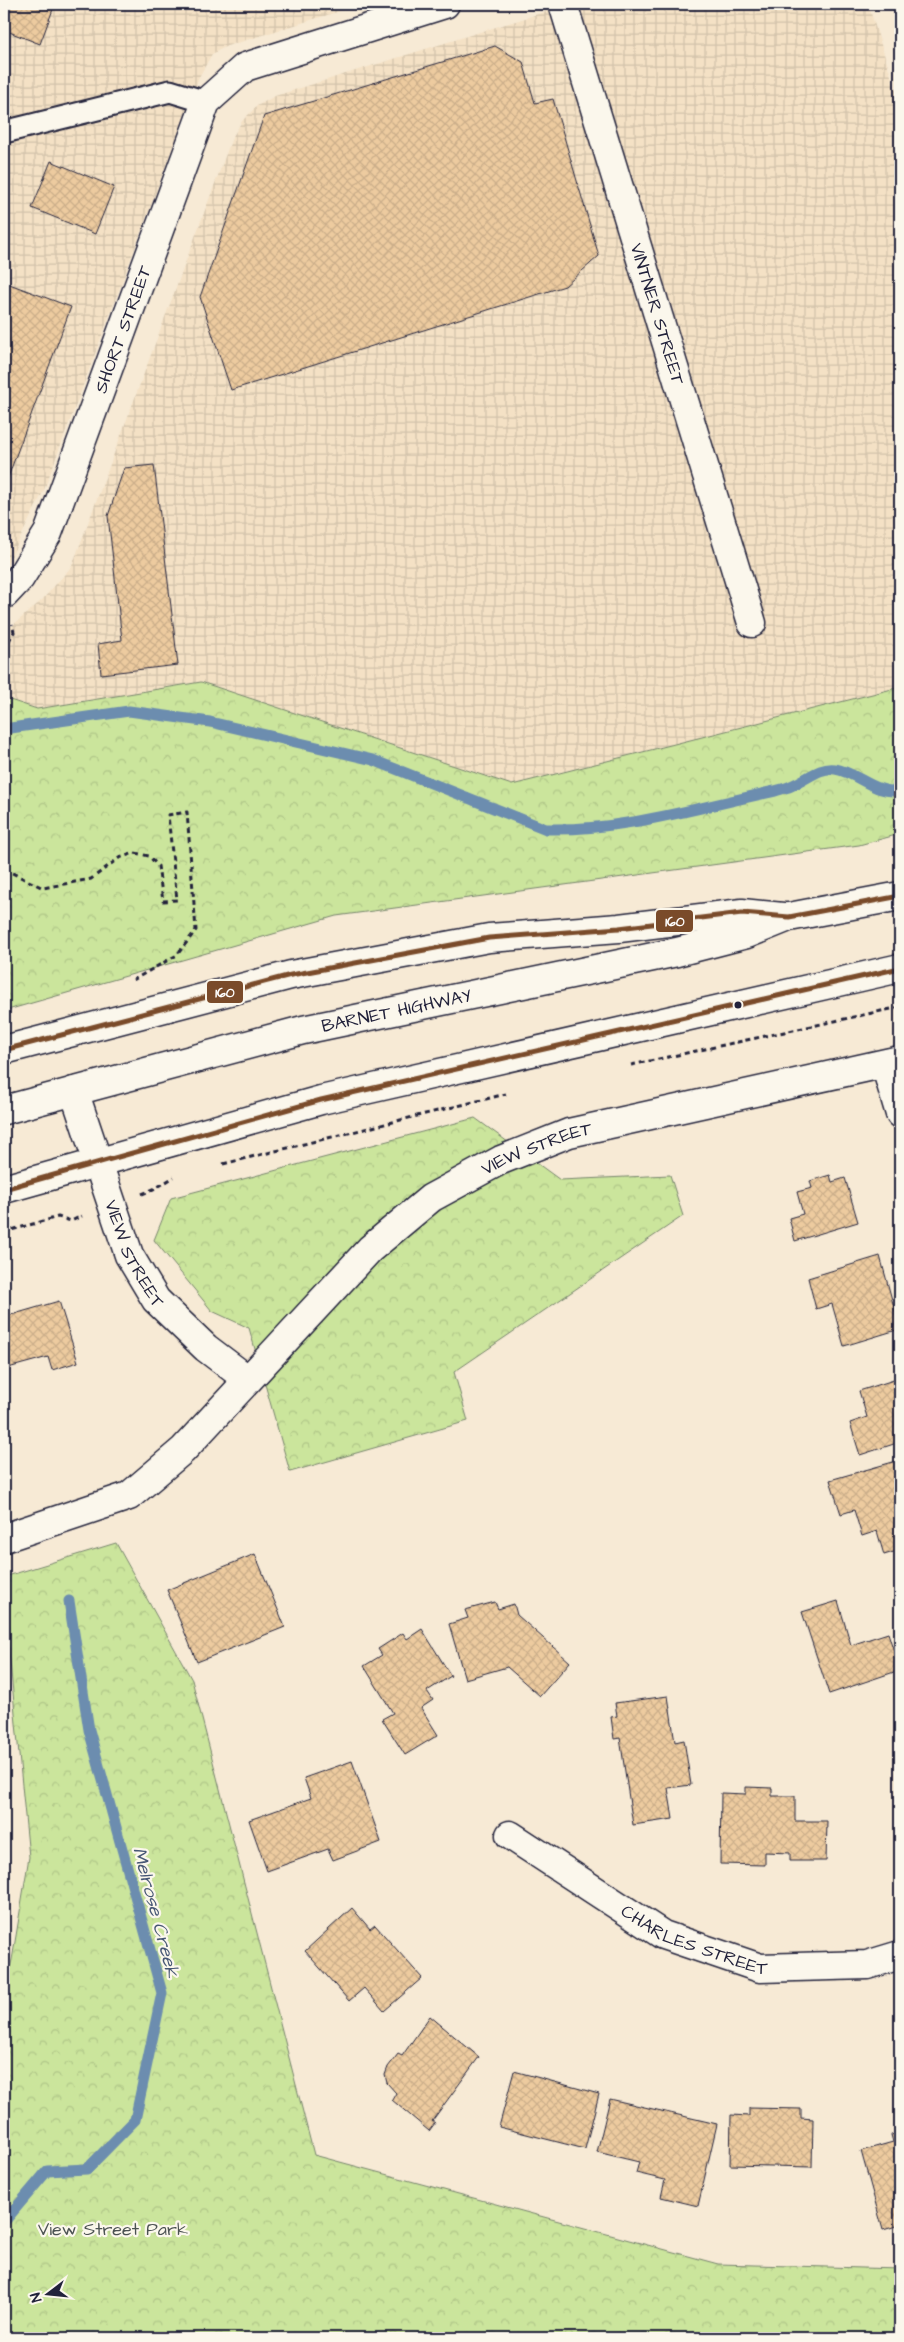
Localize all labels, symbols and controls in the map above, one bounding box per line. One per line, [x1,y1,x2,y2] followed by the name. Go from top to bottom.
[624,240,691,389] street label: VINTNER STREET
[88,261,158,397] street label: SHORT STREET
[655,909,694,933] line badge: 160
[665,912,685,932] text: 160
[206,980,244,1004] line badge: 160
[215,983,235,1003] text: 160
[319,983,474,1039] street label: BARNET HIGHWAY
[733,1000,743,1010] unlabelled marker
[477,1116,595,1181] street label: VIEW STREET
[98,1197,170,1315] street label: VIEW STREET
[125,1844,186,1981] water label: Melrose Creek
[616,1899,769,1981] street label: CHARLES STREET
[38,2217,188,2242] park label: View Street Park
[22,2270,72,2320] north arrow
[26,2290,47,2304] text: N

